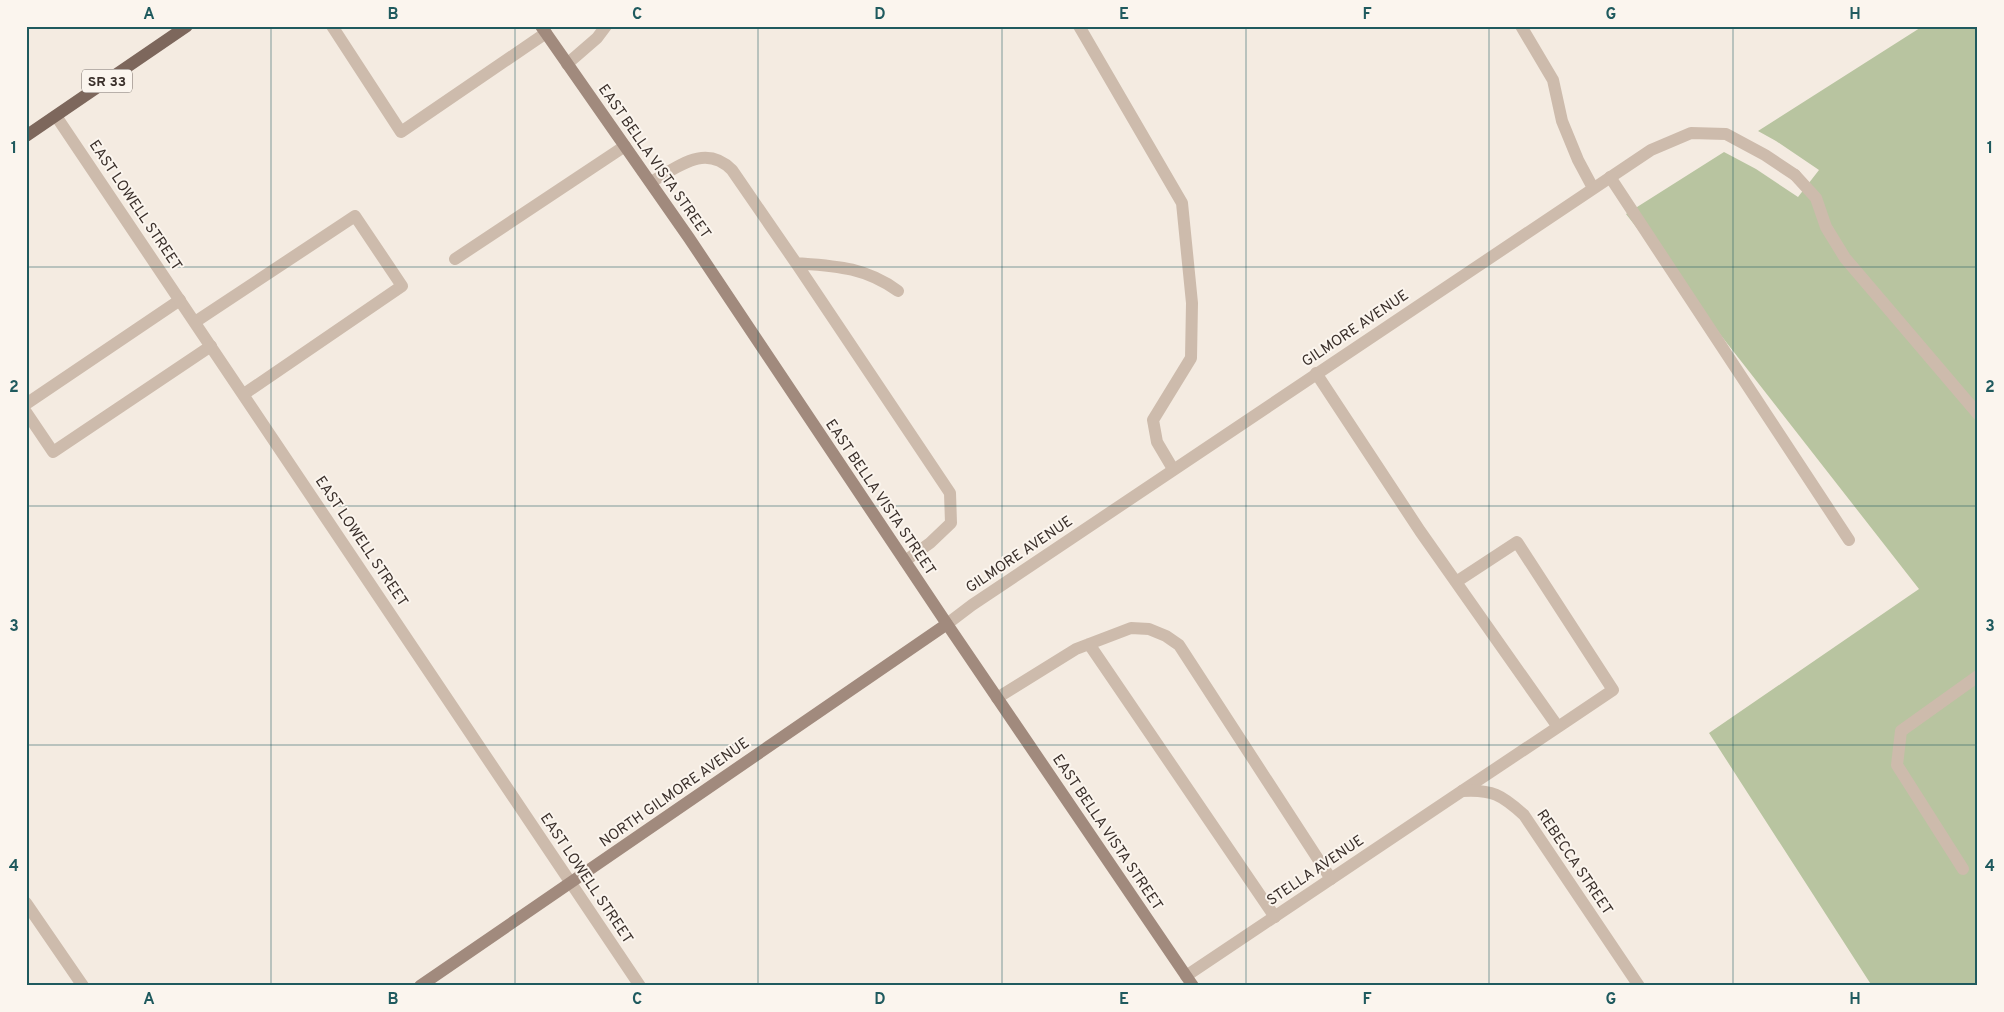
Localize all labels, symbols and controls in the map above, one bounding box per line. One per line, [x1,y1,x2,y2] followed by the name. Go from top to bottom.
[143,5,155,25] text: A
[387,5,399,25] text: B
[632,5,642,25] text: C
[874,5,886,25] text: D
[1119,5,1129,25] text: E
[1362,5,1372,25] text: F
[1606,5,1616,25] text: G
[1849,5,1861,25] text: H
[82,70,132,92] road number: SR 33
[593,81,714,243] street label: EAST BELLA VISTA STREET
[84,137,186,275] street label: EAST LOWELL STREET
[11,139,17,159] text: 1
[1987,139,1993,159] text: 1
[1299,286,1413,372] street label: GILMORE AVENUE
[9,378,19,398] text: 2
[1985,378,1995,398] text: 2
[820,416,939,580] street label: EAST BELLA VISTA STREET
[310,473,412,611] street label: EAST LOWELL STREET
[963,512,1077,598] street label: GILMORE AVENUE
[9,617,19,637] text: 3
[1985,617,1995,637] text: 3
[596,734,753,852] street label: NORTH GILMORE AVENUE
[1047,751,1166,915] street label: EAST BELLA VISTA STREET
[1531,806,1616,919] street label: REBECCA STREET
[535,810,637,948] street label: EAST LOWELL STREET
[1264,832,1368,911] street label: STELLA AVENUE
[9,857,19,877] text: 4
[1985,857,1995,877] text: 4
[143,990,155,1010] text: A
[387,990,399,1010] text: B
[632,990,642,1010] text: C
[874,990,886,1010] text: D
[1119,990,1129,1010] text: E
[1362,990,1372,1010] text: F
[1606,990,1616,1010] text: G
[1849,990,1861,1010] text: H

